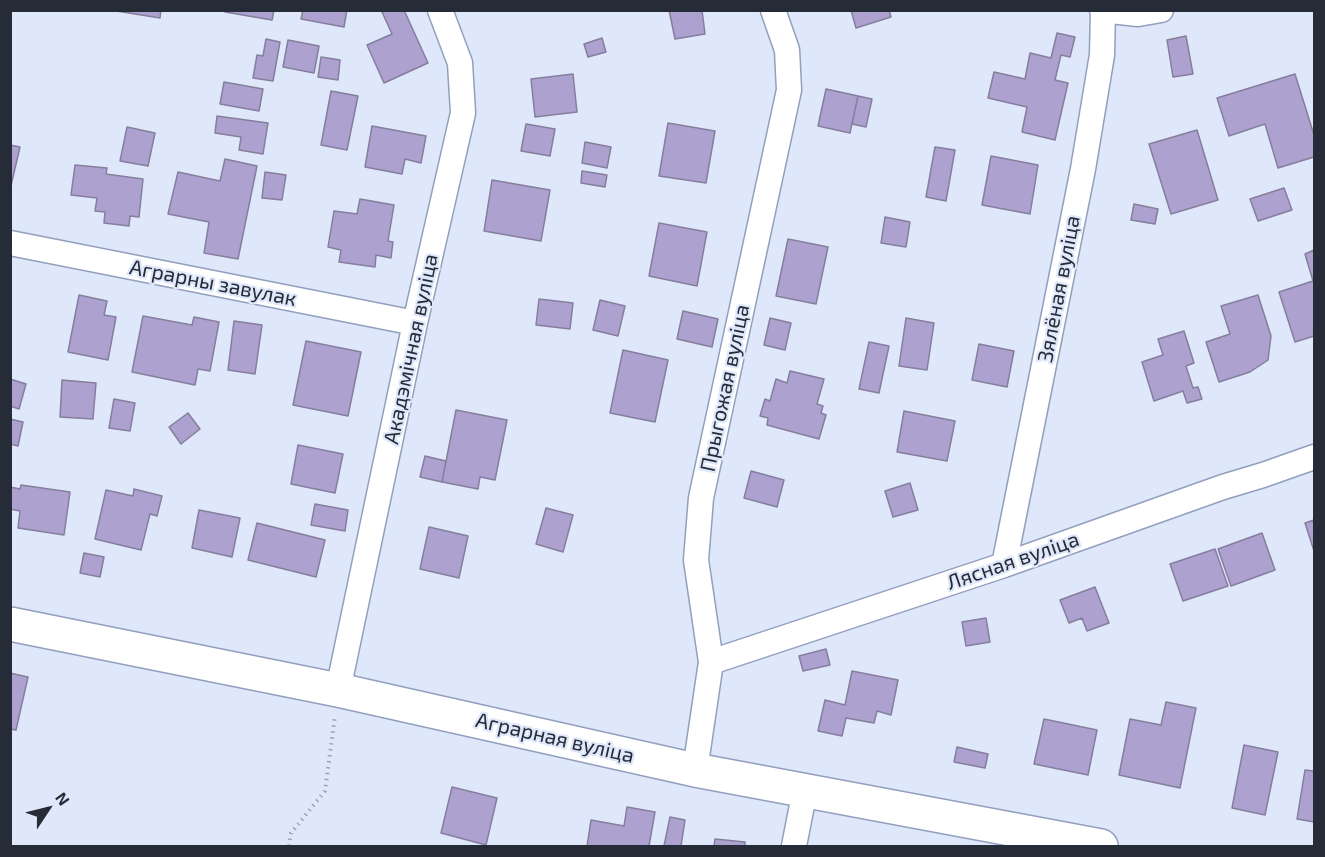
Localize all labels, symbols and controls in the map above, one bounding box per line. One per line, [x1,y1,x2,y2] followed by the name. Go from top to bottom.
[1032,213,1086,365] street label: Зялёная вуліца
[379,251,443,447] street label: Акадэмічная вуліца
[127,254,299,312] street label: Аграрны завулак
[695,302,755,474] street label: Прыгожая вуліца
[943,527,1083,595] street label: Лясная вуліца
[473,708,637,768] street label: Аграрная вуліца
[18,779,78,839] north arrow
[52,788,74,809] text: N

